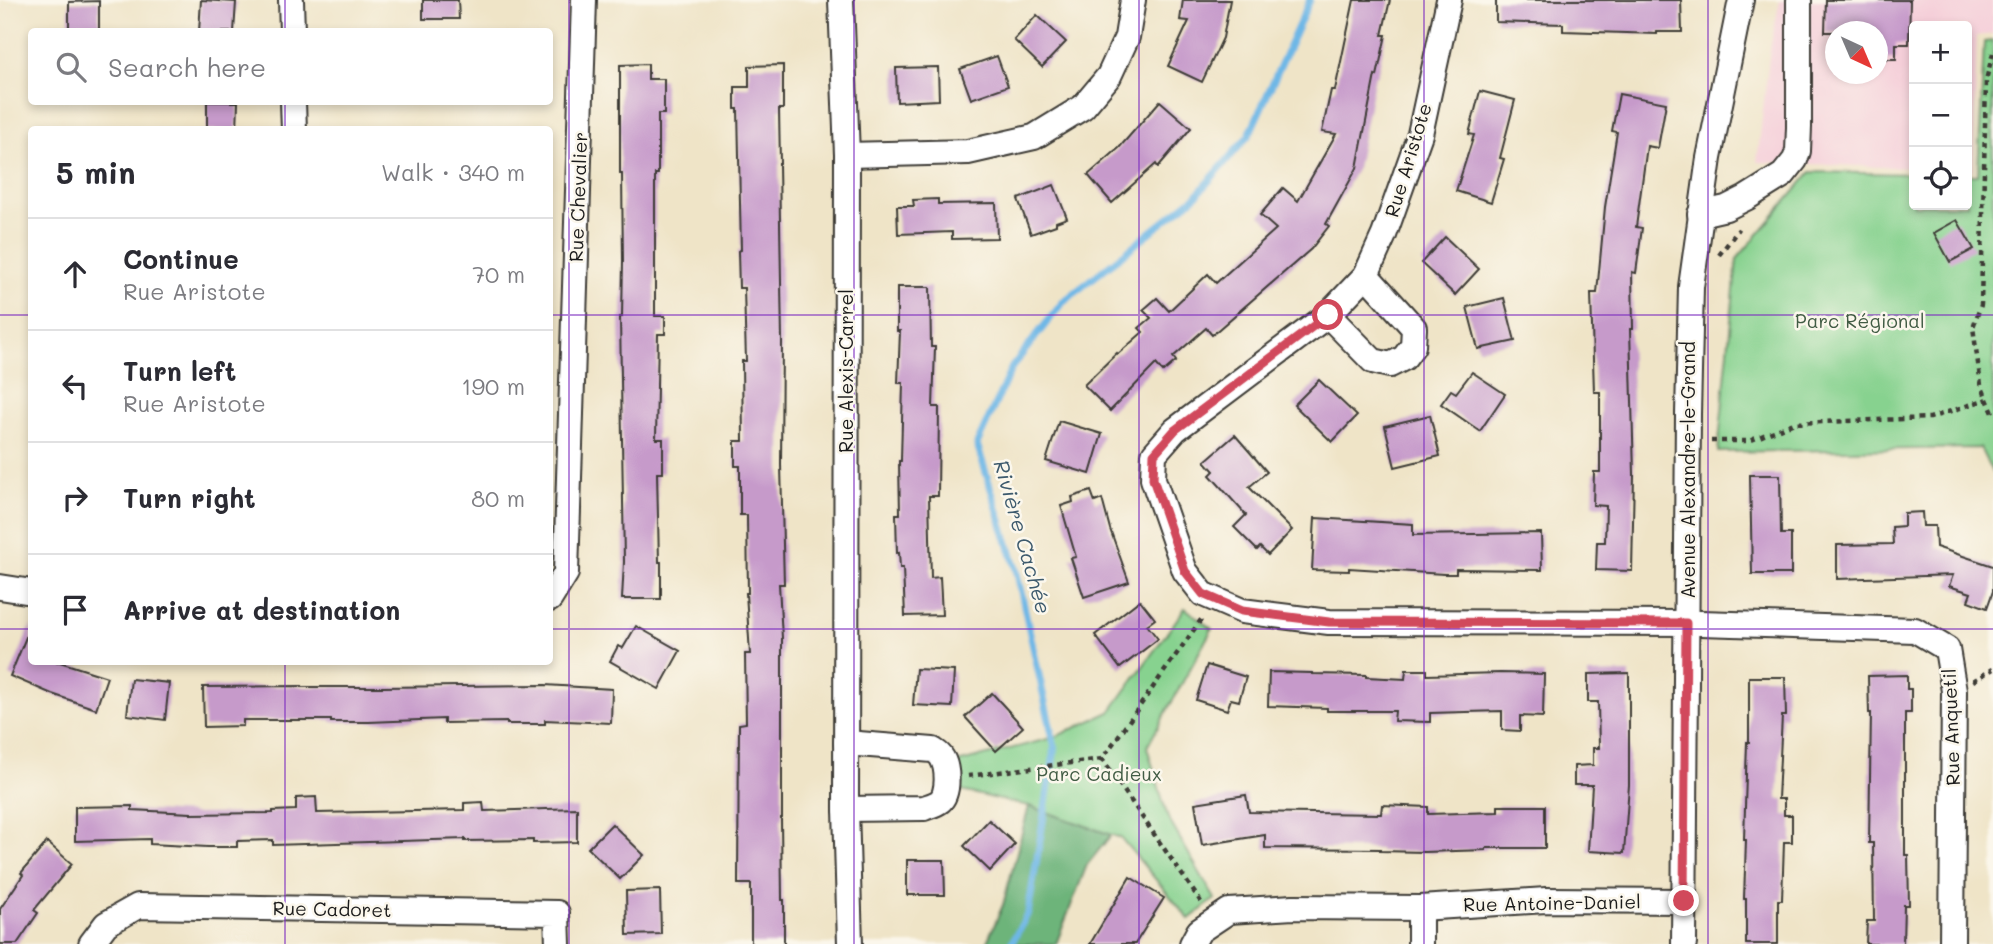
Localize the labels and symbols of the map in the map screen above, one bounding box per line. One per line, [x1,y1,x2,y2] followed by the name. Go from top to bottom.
[1825,21,1888,84] north arrow
[1378,100,1437,220] street label: Rue Aristote
[563,131,592,262] street label: Rue Chevalier
[833,289,858,453] street label: Rue Alexis-Carrel
[1312,299,1343,330] route start
[1795,308,1925,333] park label: Parc Régional
[1675,341,1700,599] street label: Avenue Alexandre-le-Grand
[989,456,1058,617] water label: Rivière Cachée
[1936,668,1965,786] street label: Rue Anquetil
[1036,761,1162,786] park label: Parc Cadieux
[1668,885,1699,916] route end
[1463,888,1641,917] street label: Rue Antoine-Daniel
[272,895,392,922] street label: Rue Cadoret

